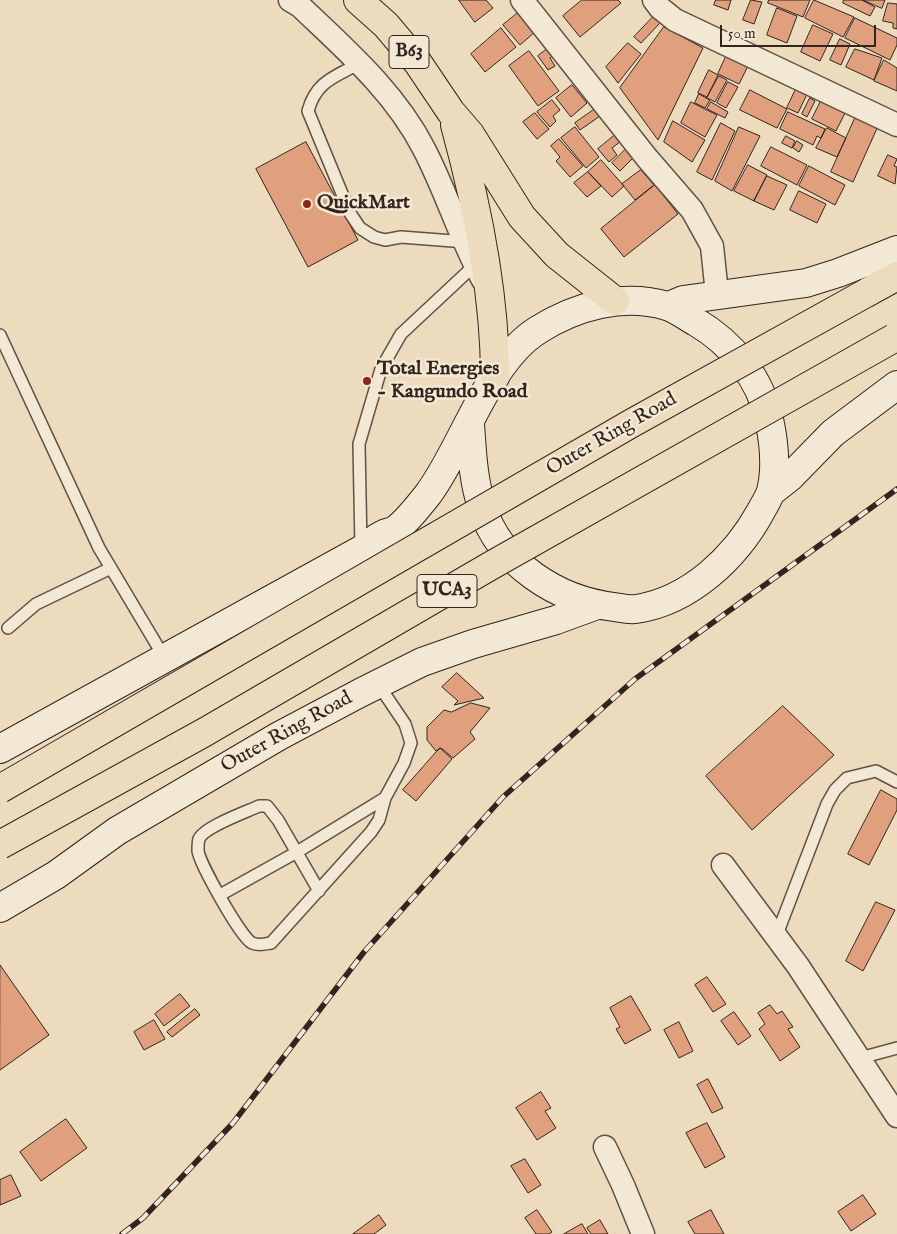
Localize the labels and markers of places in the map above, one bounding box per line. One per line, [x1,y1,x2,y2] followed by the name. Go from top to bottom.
[317,192,410,216] place label: QuickMart
[301,198,313,210] marker: QuickMart
[377,358,527,405] place label: Total Energies - Kangundo Road
[361,375,373,387] marker: Total Energies - Kangundo Road

